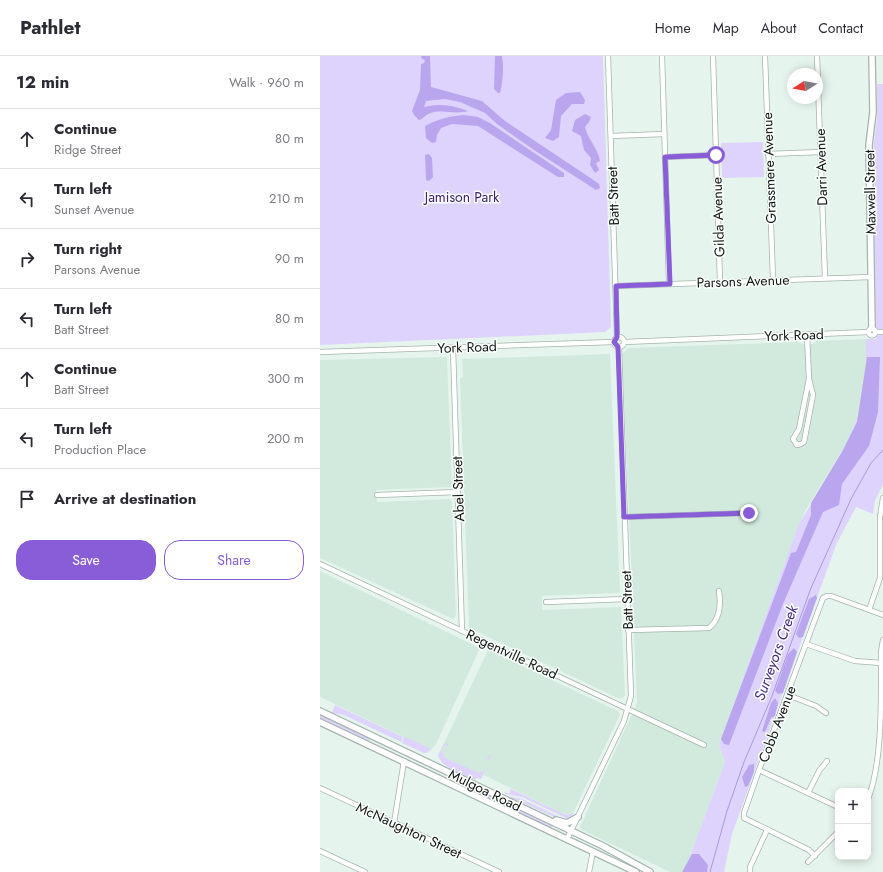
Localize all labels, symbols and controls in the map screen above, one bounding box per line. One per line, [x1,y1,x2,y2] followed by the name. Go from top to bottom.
[20,14,80,41] text: Pathlet
[655,18,691,38] text: Home
[713,18,739,38] text: Map
[761,18,796,38] text: About
[818,18,863,38] text: Contact
[787,68,823,104] north arrow
[16,70,69,94] text: 12 min
[229,73,304,92] text: Walk · 960 m
[757,112,781,224] street label: Grassmere Avenue
[54,118,117,140] text: Continue
[16,128,38,150] icon: ahead
[810,128,832,206] street label: Darri Avenue
[275,129,304,148] text: 80 m
[54,140,121,159] text: Ridge Street
[707,146,725,164] route start
[859,149,881,235] street label: Maxwell Street
[602,166,624,226] street label: Batt Street
[707,177,729,257] street label: Gilda Avenue
[54,178,112,200] text: Turn left
[423,187,500,207] park label: Jamison Park
[16,188,38,210] icon: left
[269,189,304,208] text: 210 m
[54,200,134,219] text: Sunset Avenue
[54,238,122,260] text: Turn right
[16,248,38,270] icon: right
[275,249,304,268] text: 90 m
[54,260,140,279] text: Parsons Avenue
[696,269,790,293] street label: Parsons Avenue
[54,298,112,320] text: Turn left
[16,308,38,330] icon: left
[275,309,304,328] text: 80 m
[54,320,109,339] text: Batt Street
[764,324,824,346] street label: York Road
[437,336,497,358] street label: York Road
[54,358,117,380] text: Continue
[16,368,38,390] icon: ahead
[267,369,304,388] text: 300 m
[54,380,109,399] text: Batt Street
[54,418,112,440] text: Turn left
[16,428,38,450] icon: left
[267,429,304,448] text: 200 m
[54,440,146,459] text: Production Place
[447,455,469,522] street label: Abel Street
[16,488,38,510] icon: arrive
[54,488,196,510] text: Arrive at destination
[740,504,758,522] route end
[16,540,156,580] button: Save
[164,540,304,580] button: Share
[616,570,638,630] street label: Batt Street
[749,602,804,704] water label: Surveyors Creek
[463,624,561,684] street label: Regentville Road
[753,683,801,765] street label: Cobb Avenue
[445,764,525,816] street label: Mulgoa Road
[835,788,871,860] map controls
[835,788,871,824] button: +
[353,797,466,863] street label: McNaughton Street
[835,824,871,860] button: −

